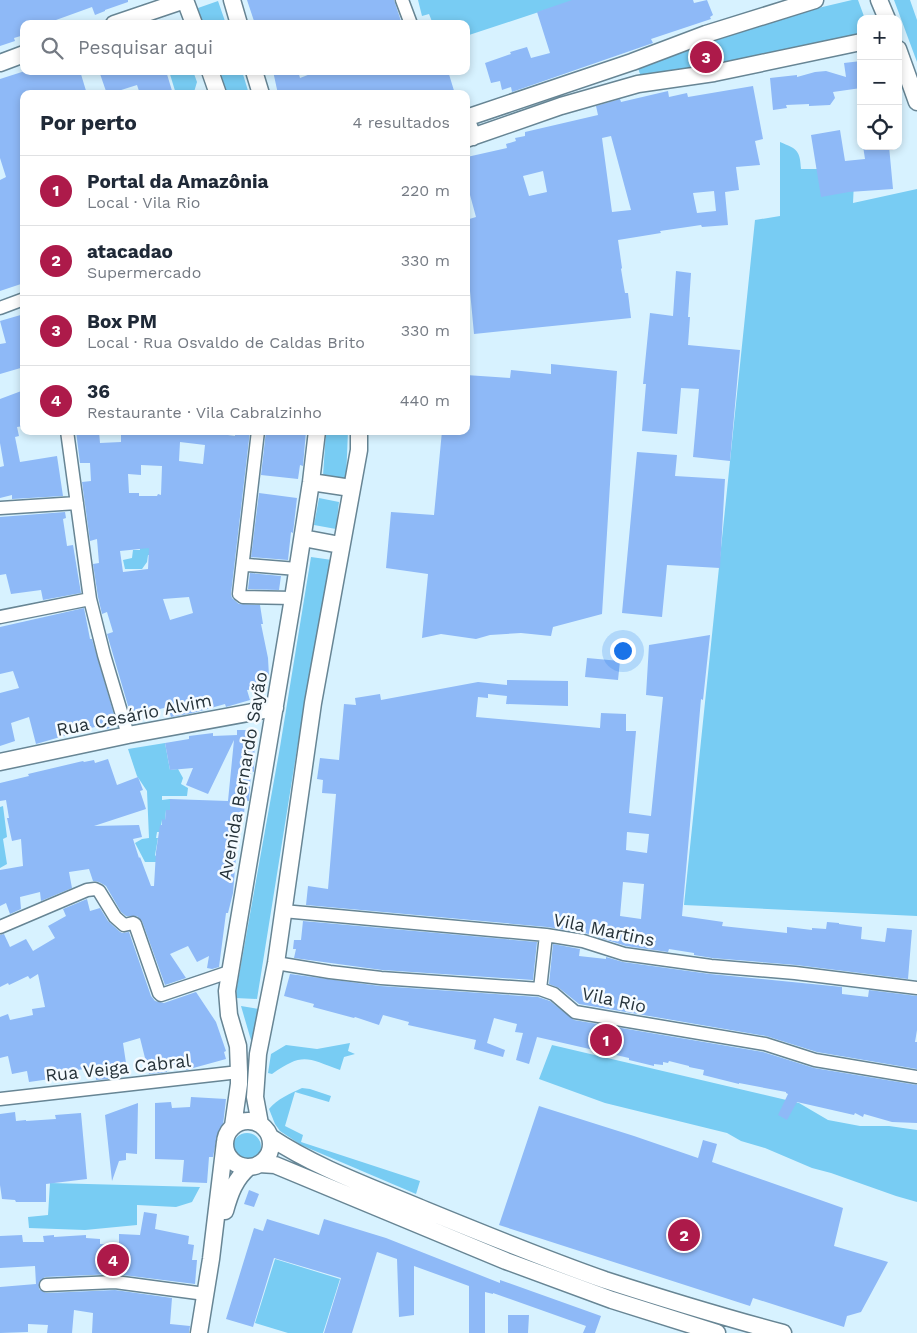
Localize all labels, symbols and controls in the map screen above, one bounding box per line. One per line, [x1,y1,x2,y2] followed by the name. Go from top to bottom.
[857,15,902,150] map controls
[857,15,902,60] button: +
[20,20,470,75] search box
[38,34,66,62] icon: search
[78,36,213,59] text: Pesquisar aqui
[690,38,722,76] pin: 3
[857,60,902,105] button: −
[857,105,902,150] button: locate
[40,110,137,135] text: Por perto
[353,113,450,132] text: 4 resultados
[87,170,269,193] text: Portal da Amazônia
[53,181,59,200] text: 1
[401,181,450,200] text: 220 m
[87,193,200,212] text: Local · Vila Rio
[87,240,173,263] text: atacadao
[51,251,61,270] text: 2
[401,251,450,270] text: 330 m
[87,263,201,282] text: Supermercado
[87,310,157,333] text: Box PM
[51,321,61,340] text: 3
[401,321,450,340] text: 330 m
[87,333,365,352] text: Local · Rua Osvaldo de Caldas Brito
[87,380,110,403] text: 36
[51,391,61,410] text: 4
[400,391,450,410] text: 440 m
[87,403,322,422] text: Restaurante · Vila Cabralzinho
[610,638,636,664] your location
[214,670,271,882] street label: Avenida Bernardo Sayão
[54,689,213,740] street label: Rua Cesário Alvim
[552,909,657,950] street label: Vila Martins
[580,982,648,1017] street label: Vila Rio
[590,1021,622,1059] pin: 1
[44,1049,192,1086] street label: Rua Veiga Cabral
[668,1216,700,1254] pin: 2
[97,1241,129,1279] pin: 4

